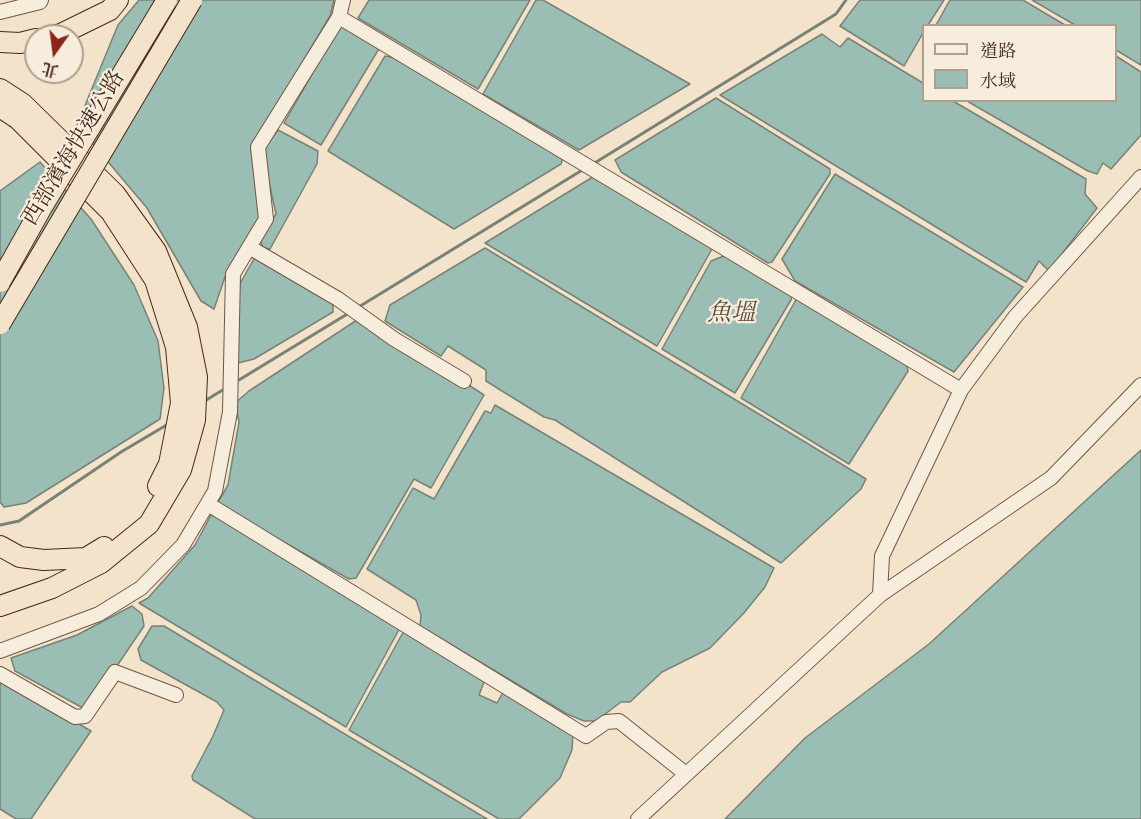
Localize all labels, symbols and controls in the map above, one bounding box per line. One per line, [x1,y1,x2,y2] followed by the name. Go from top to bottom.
[24,24,84,84] north arrow
[922,24,1117,102] legend
[980,41,1016,63] text: 道路
[40,58,60,81] text: 北
[18,67,132,231] street label: 西部濱海快速公路
[980,71,1016,93] text: 水域
[707,301,755,329] water label: 魚塭

